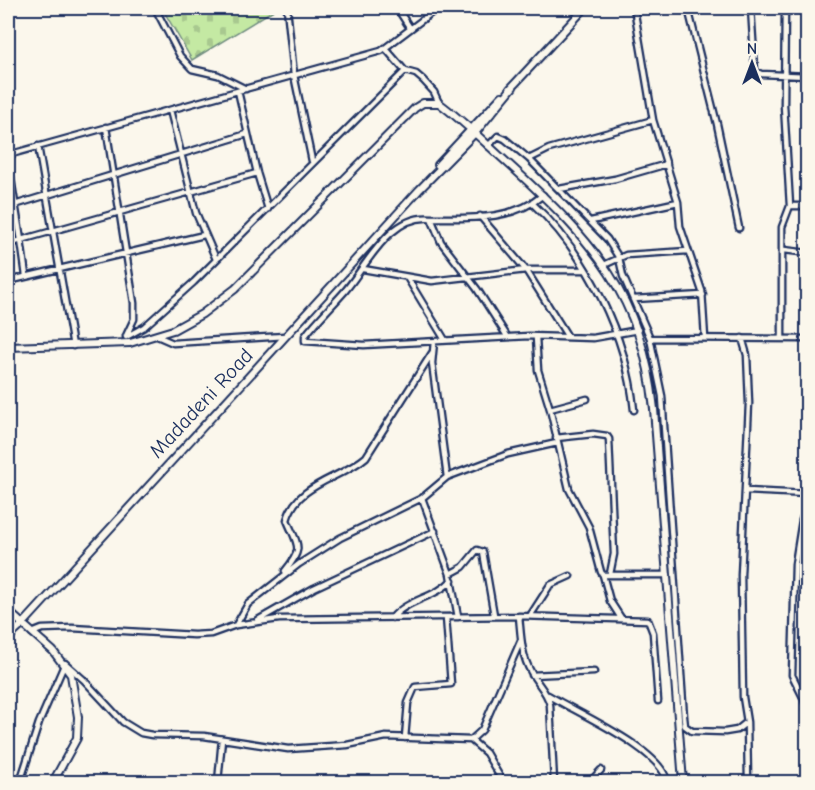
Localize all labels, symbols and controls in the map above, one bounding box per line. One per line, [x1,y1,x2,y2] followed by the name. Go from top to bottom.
[722,33,782,93] north arrow
[747,40,757,58] text: N
[144,343,258,463] street label: Madadeni Road

